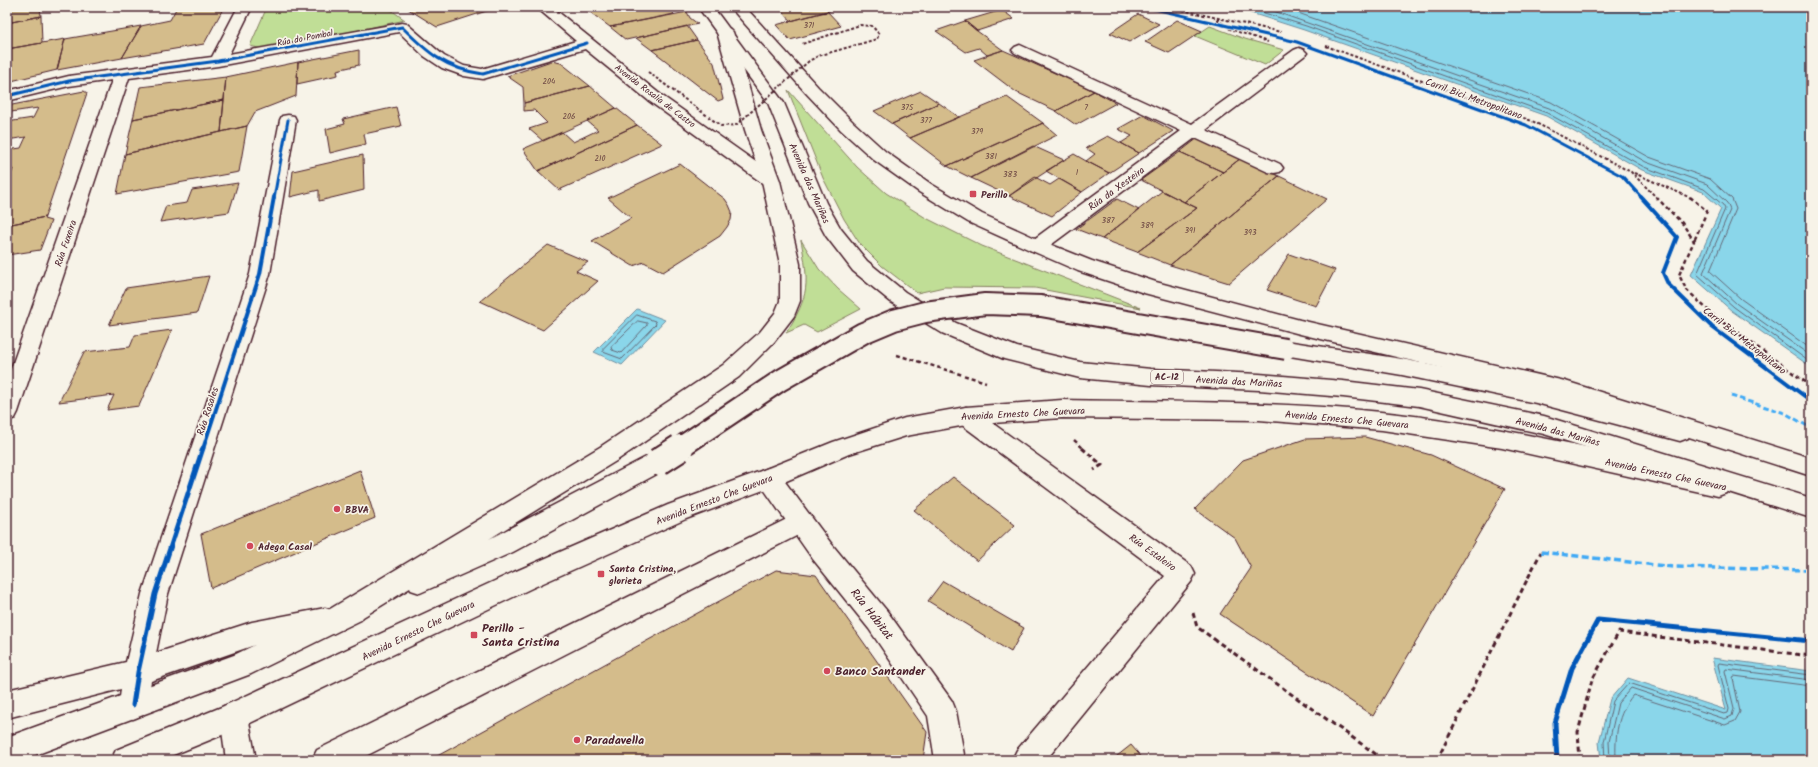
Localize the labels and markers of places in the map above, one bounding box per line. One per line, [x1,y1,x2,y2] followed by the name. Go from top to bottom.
[981,187,1008,203] place label: Perillo
[968,189,978,199] marker: Perillo
[345,502,369,518] place label: BBVA
[332,504,342,514] marker: BBVA
[258,539,312,555] place label: Adega Casal
[245,541,255,551] marker: Adega Casal
[608,561,676,589] place label: Santa Cristina, glorieta
[596,569,606,579] marker: Santa Cristina, glorieta
[482,619,559,652] place label: Perillo - Santa Cristina
[469,630,479,640] marker: Perillo - Santa Cristina
[835,662,926,681] place label: Banco Santander
[822,666,832,676] marker: Banco Santander
[585,731,644,750] place label: Paradavella
[572,735,582,745] marker: Paradavella

